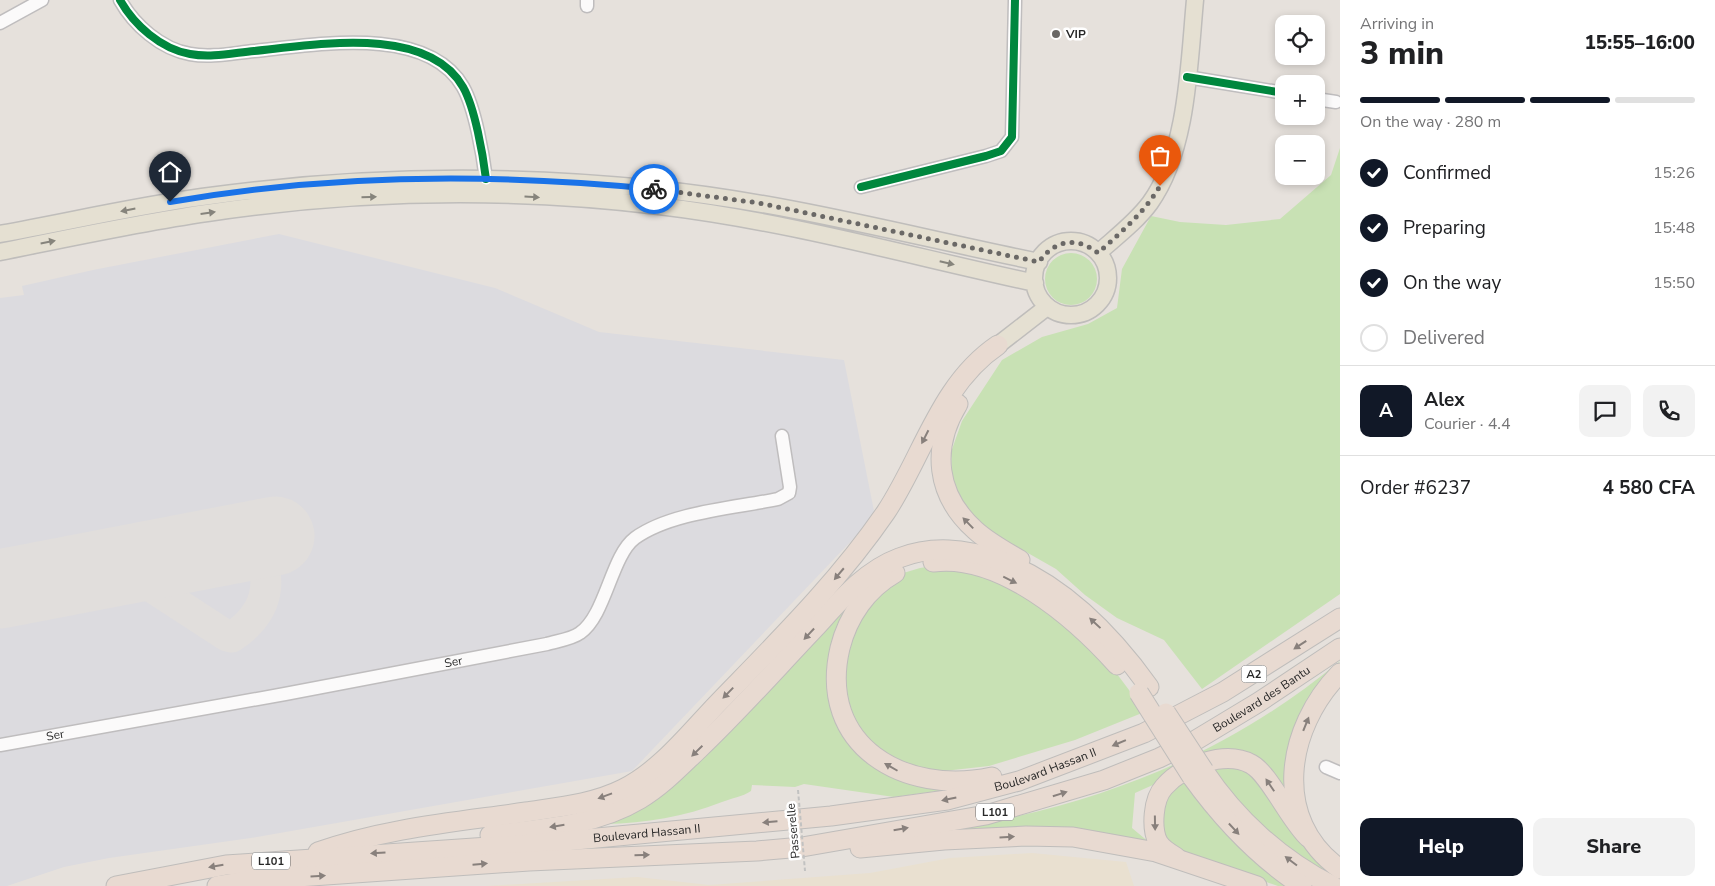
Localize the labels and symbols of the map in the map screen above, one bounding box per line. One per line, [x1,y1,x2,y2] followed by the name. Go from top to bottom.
[1065,26,1086,42] place label: VIP
[1050,28,1062,40] marker: VIP
[1139,135,1181,186] pin
[149,151,191,202] pin
[629,164,679,214] courier
[362,193,378,201] one-way arrow
[524,193,540,201] one-way arrow
[120,207,136,215] one-way arrow
[200,209,216,217] one-way arrow
[40,238,56,246] one-way arrow
[940,259,955,267] one-way arrow
[921,430,929,444] one-way arrow
[962,517,974,529] one-way arrow
[834,568,845,581] one-way arrow
[1003,576,1017,584] one-way arrow
[1090,617,1102,629] one-way arrow
[803,627,815,639] one-way arrow
[1293,640,1306,650] one-way arrow
[443,652,465,671] street label: Ser
[1210,662,1313,736] street label: Boulevard des Bantu
[1242,666,1266,682] road number: A2
[722,687,734,699] one-way arrow
[1303,717,1311,731] one-way arrow
[45,726,66,745] street label: Ser
[1112,740,1126,748] one-way arrow
[992,744,1099,795] street label: Boulevard Hassan II
[691,745,703,757] one-way arrow
[884,762,897,771] one-way arrow
[1265,779,1274,792] one-way arrow
[1052,789,1067,797] one-way arrow
[597,792,612,800] one-way arrow
[941,795,956,803] one-way arrow
[783,803,803,859] street label: Passerelle
[976,804,1014,820] road number: L101
[1151,815,1159,831] one-way arrow
[762,818,778,826] one-way arrow
[592,820,701,846] street label: Boulevard Hassan II
[548,822,564,830] one-way arrow
[1228,822,1240,834] one-way arrow
[894,825,910,833] one-way arrow
[999,832,1015,840] one-way arrow
[370,850,386,858] one-way arrow
[634,851,650,859] one-way arrow
[252,852,290,869] road number: L101
[1284,856,1298,866] one-way arrow
[472,860,488,868] one-way arrow
[208,863,224,871] one-way arrow
[310,872,326,880] one-way arrow

